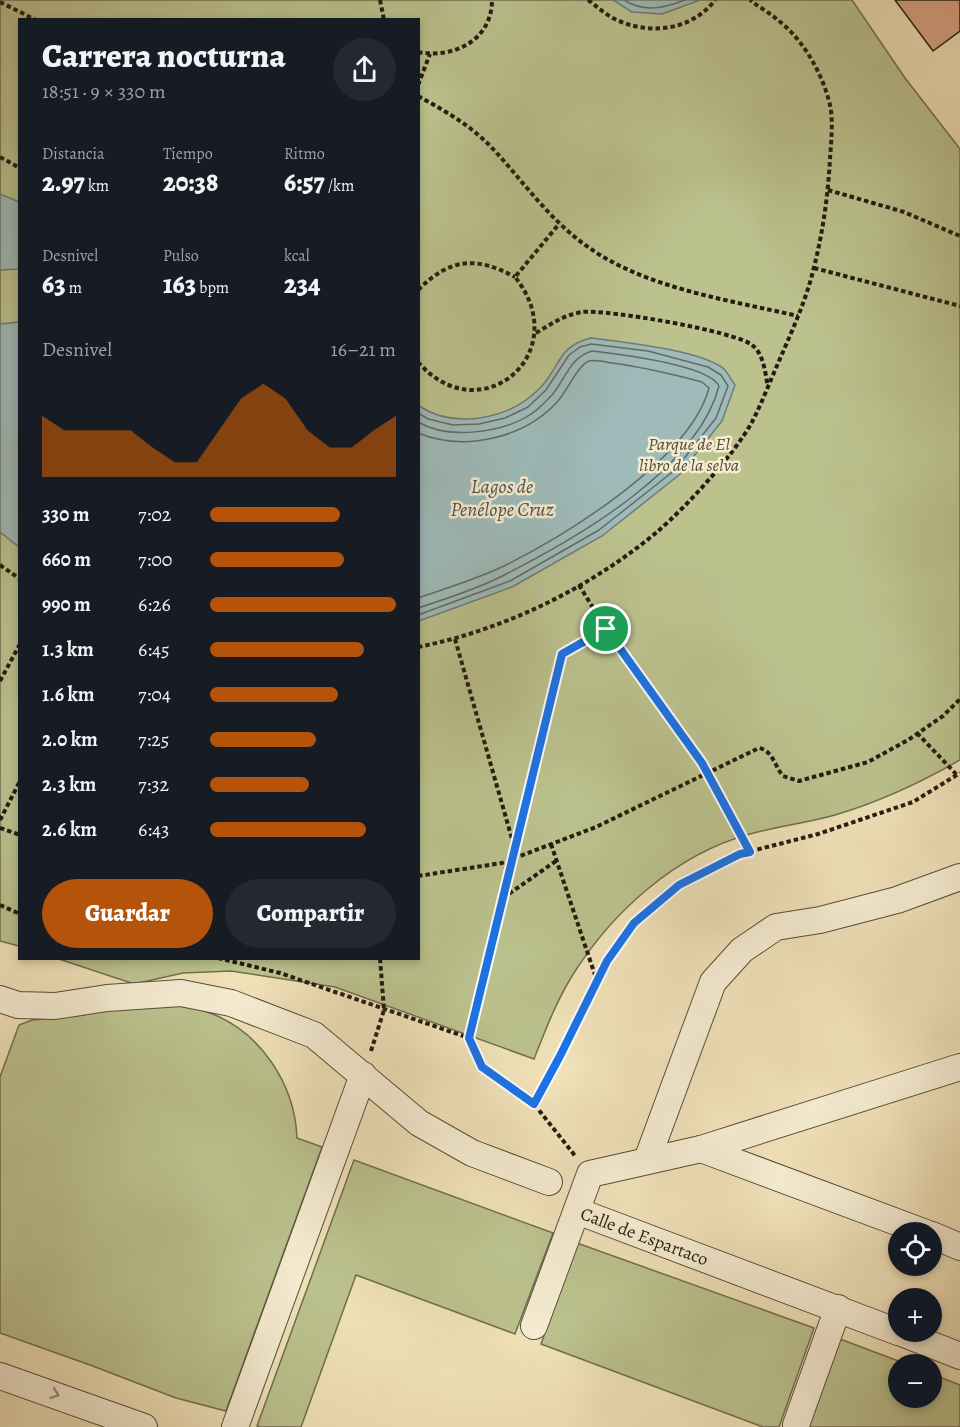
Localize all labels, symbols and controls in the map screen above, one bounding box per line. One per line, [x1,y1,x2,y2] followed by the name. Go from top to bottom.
[42,33,286,78] text: Carrera nocturna
[333,38,396,101] button: share
[42,78,166,105] text: 18:51 · 9 × 330 m
[42,143,104,165] text: Distancia
[163,143,213,165] text: Tiempo
[284,143,325,165] text: Ritmo
[42,165,85,200] text: 2.97
[163,165,218,200] text: 20:38
[284,165,325,200] text: 6:57
[85,175,109,197] text: km
[325,175,354,197] text: /km
[42,245,98,267] text: Desnivel
[163,245,199,267] text: Pulso
[284,245,310,267] text: kcal
[42,267,66,302] text: 63
[163,267,196,302] text: 163
[284,267,321,302] text: 234
[66,277,82,299] text: m
[196,277,229,299] text: bpm
[42,336,112,363] text: Desnivel
[331,336,396,363] text: 16–21 m
[639,432,739,477] park label: Parque de El libro de la selva
[450,473,554,523] water label: Lagos de Penélope Cruz
[42,501,90,528] text: 330 m
[138,501,171,528] text: 7:02
[42,546,91,573] text: 660 m
[138,546,172,573] text: 7:00
[42,591,91,618] text: 990 m
[138,591,171,618] text: 6:26
[580,603,631,654] pin
[589,612,622,645] icon: arrive
[42,636,94,663] text: 1.3 km
[138,636,170,663] text: 6:45
[42,681,95,708] text: 1.6 km
[138,681,171,708] text: 7:04
[42,726,98,753] text: 2.0 km
[138,726,169,753] text: 7:25
[42,771,96,798] text: 2.3 km
[138,771,169,798] text: 7:32
[42,816,97,843] text: 2.6 km
[138,816,169,843] text: 6:43
[42,879,213,948] button: Guardar
[225,879,396,948] button: Compartir
[577,1201,712,1271] street label: Calle de Espartaco
[888,1222,942,1408] map controls
[888,1222,942,1276] button: locate
[888,1288,942,1342] button: +
[888,1354,942,1408] button: −
[50,1387,60,1400] one-way arrow

